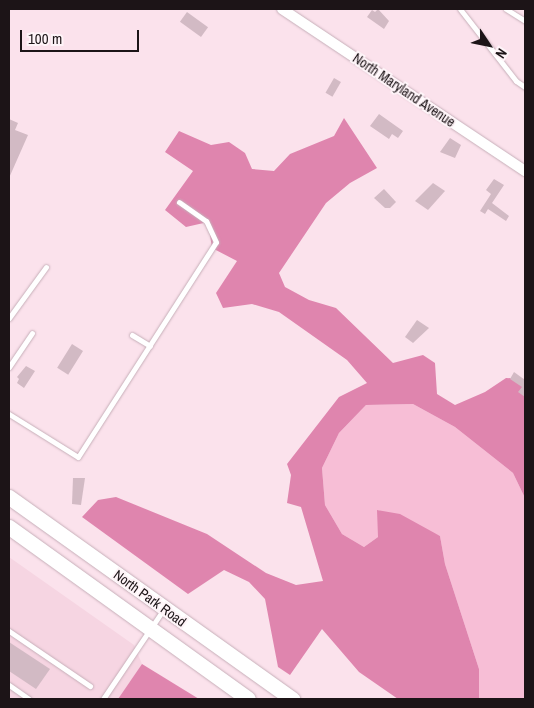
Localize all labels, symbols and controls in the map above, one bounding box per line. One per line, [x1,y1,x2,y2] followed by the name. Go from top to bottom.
[22,20,141,52] scale bar
[464,20,514,70] north arrow
[28,28,62,49] text: 100 m
[492,45,511,62] text: N
[349,49,459,131] street label: North Maryland Avenue
[110,566,190,630] street label: North Park Road

